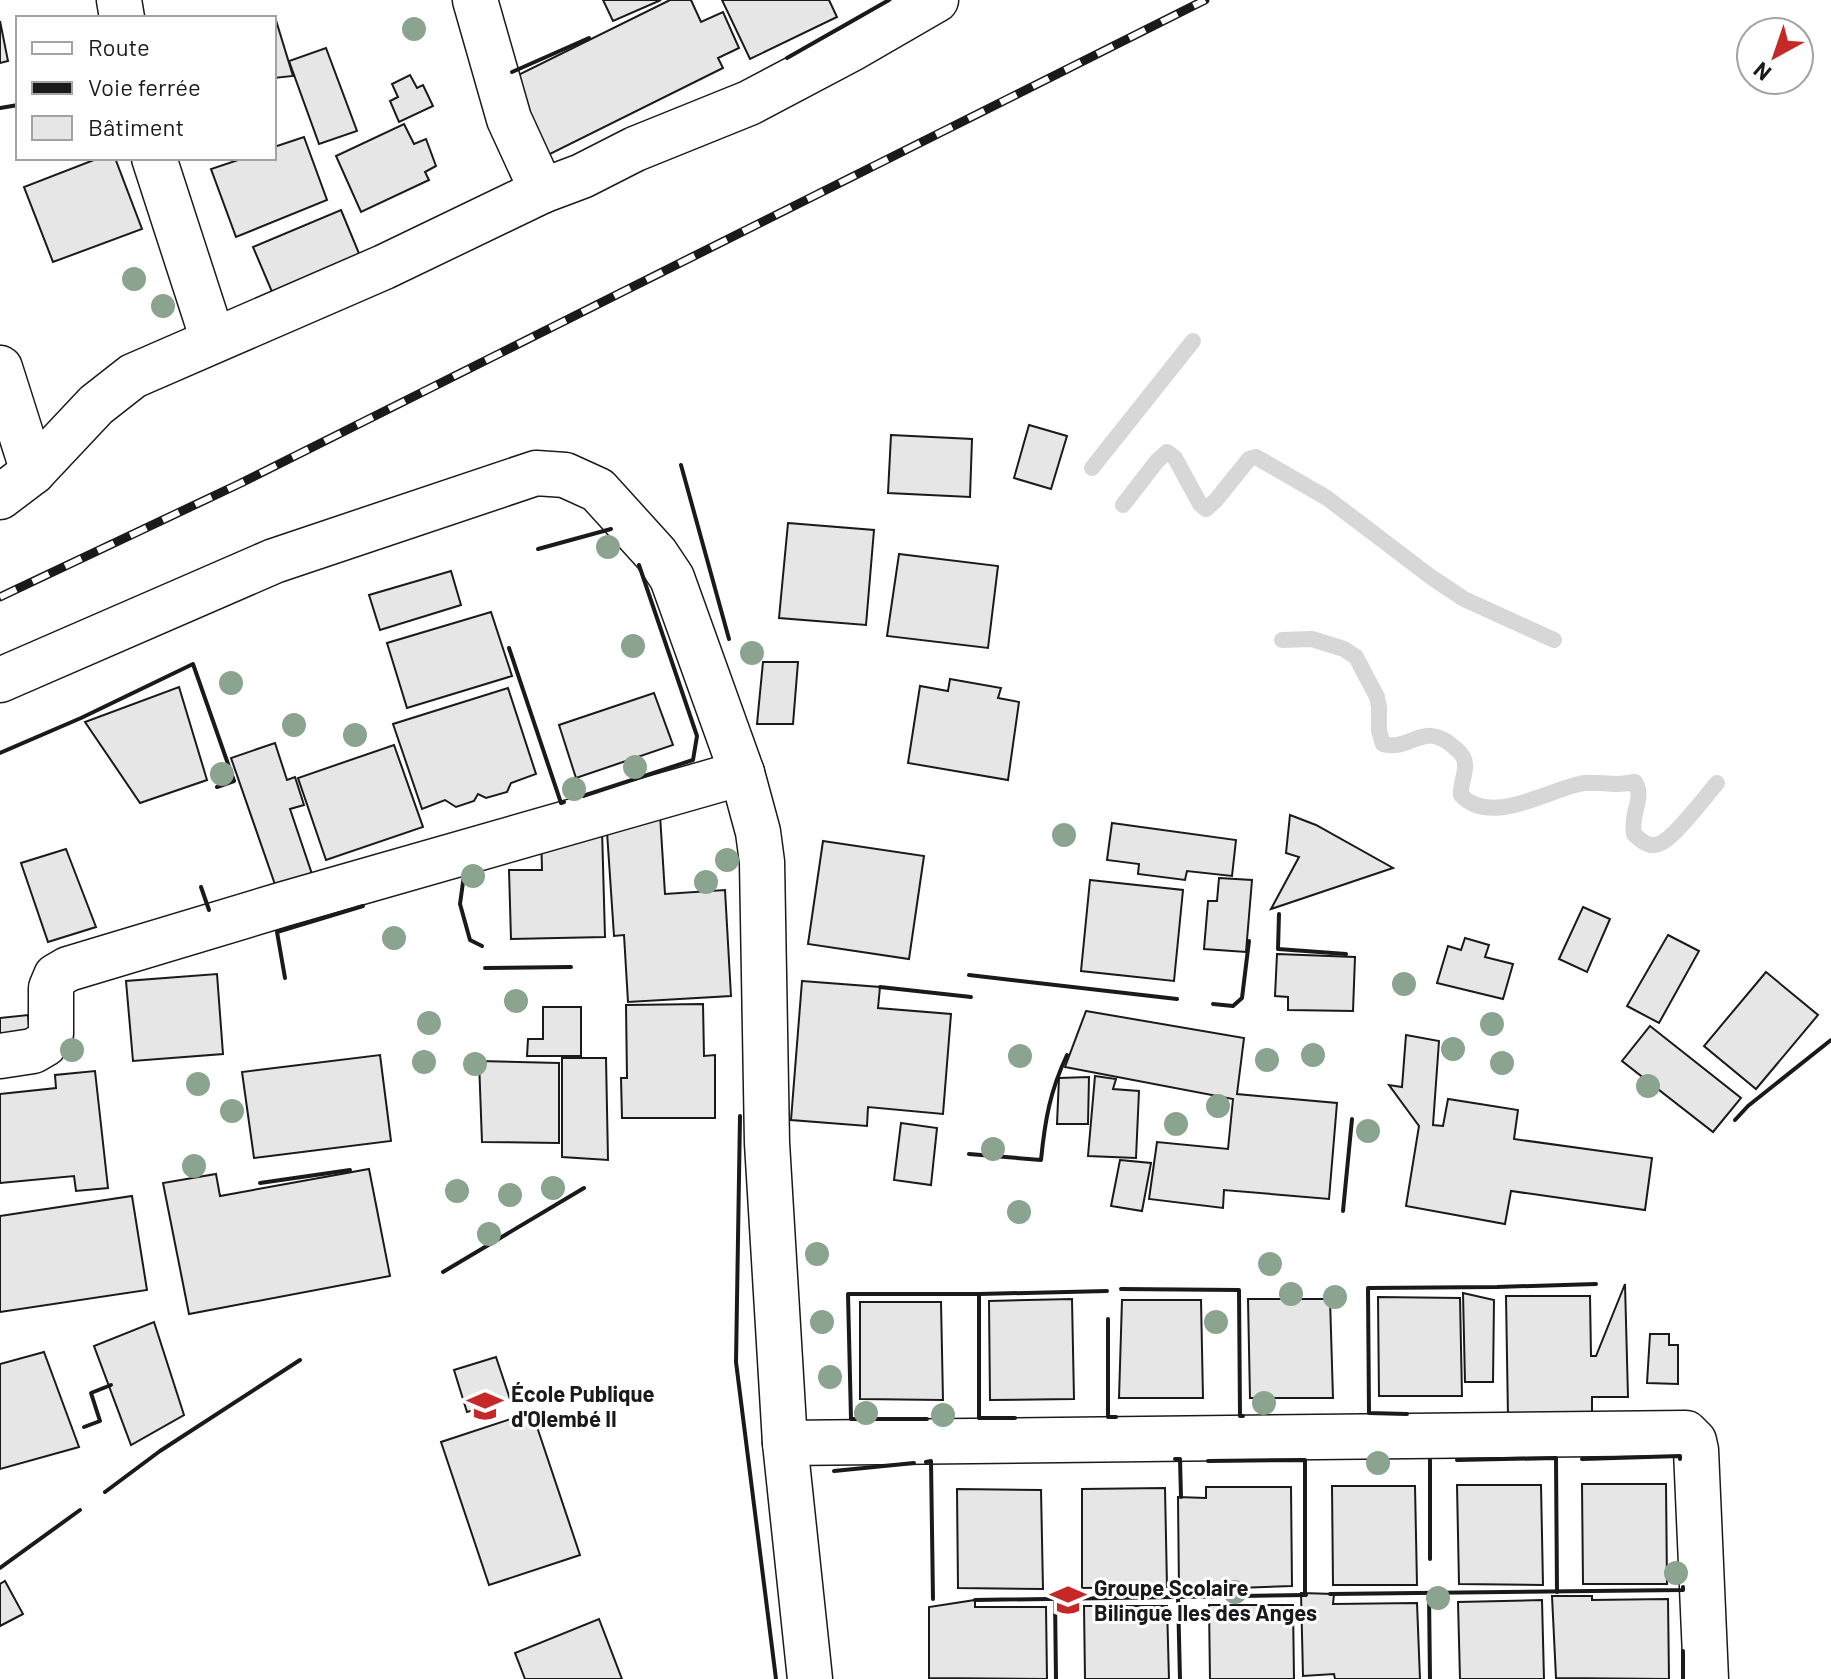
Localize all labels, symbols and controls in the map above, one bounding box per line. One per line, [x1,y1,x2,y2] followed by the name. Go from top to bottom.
[16,16,276,160] legend
[1735,16,1815,96] north arrow
[88,32,150,61] text: Route
[1748,57,1775,87] text: N
[88,72,201,101] text: Voie ferrée
[88,112,184,141] text: Bâtiment
[511,1380,655,1431] place label: École Publique d'Olembé II
[466,1387,504,1425] school or university icon: École Publique d'Olembé II
[1094,1574,1317,1625] place label: Groupe Scolaire Bilingue Iles des Anges
[1049,1581,1087,1619] school or university icon: Groupe Scolaire Bilingue Iles des Anges

